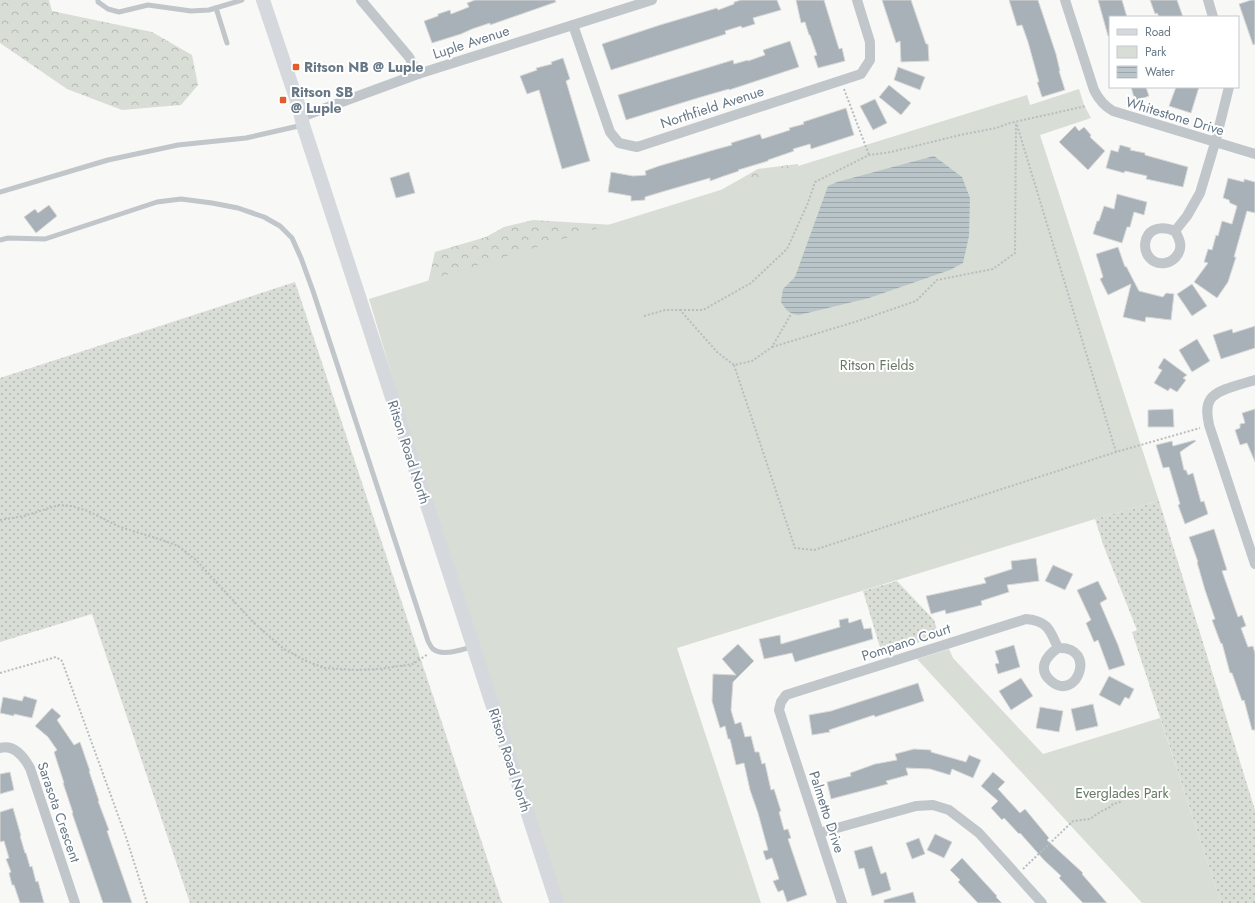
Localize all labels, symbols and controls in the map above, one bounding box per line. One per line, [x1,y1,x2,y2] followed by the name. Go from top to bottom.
[1109,16,1239,88] legend
[430,20,512,64] street label: Luple Avenue
[1145,23,1171,41] text: Road
[1145,43,1167,61] text: Park
[304,57,423,77] place label: Ritson NB @ Luple
[291,62,301,72] marker: Ritson NB @ Luple
[1145,63,1176,81] text: Water
[658,81,766,133] street label: Northfield Avenue
[291,82,353,118] place label: Ritson SB @ Luple
[1123,92,1227,140] street label: Whitestone Drive
[278,95,288,105] marker: Ritson SB @ Luple
[840,355,915,375] park label: Ritson Fields
[383,398,435,506] street label: Ritson Road North
[859,618,954,666] street label: Pompano Court
[484,706,536,814] street label: Ritson Road North
[32,759,86,866] street label: Sarasota Crescent
[804,768,850,856] street label: Palmetto Drive
[1075,783,1170,803] park label: Everglades Park

